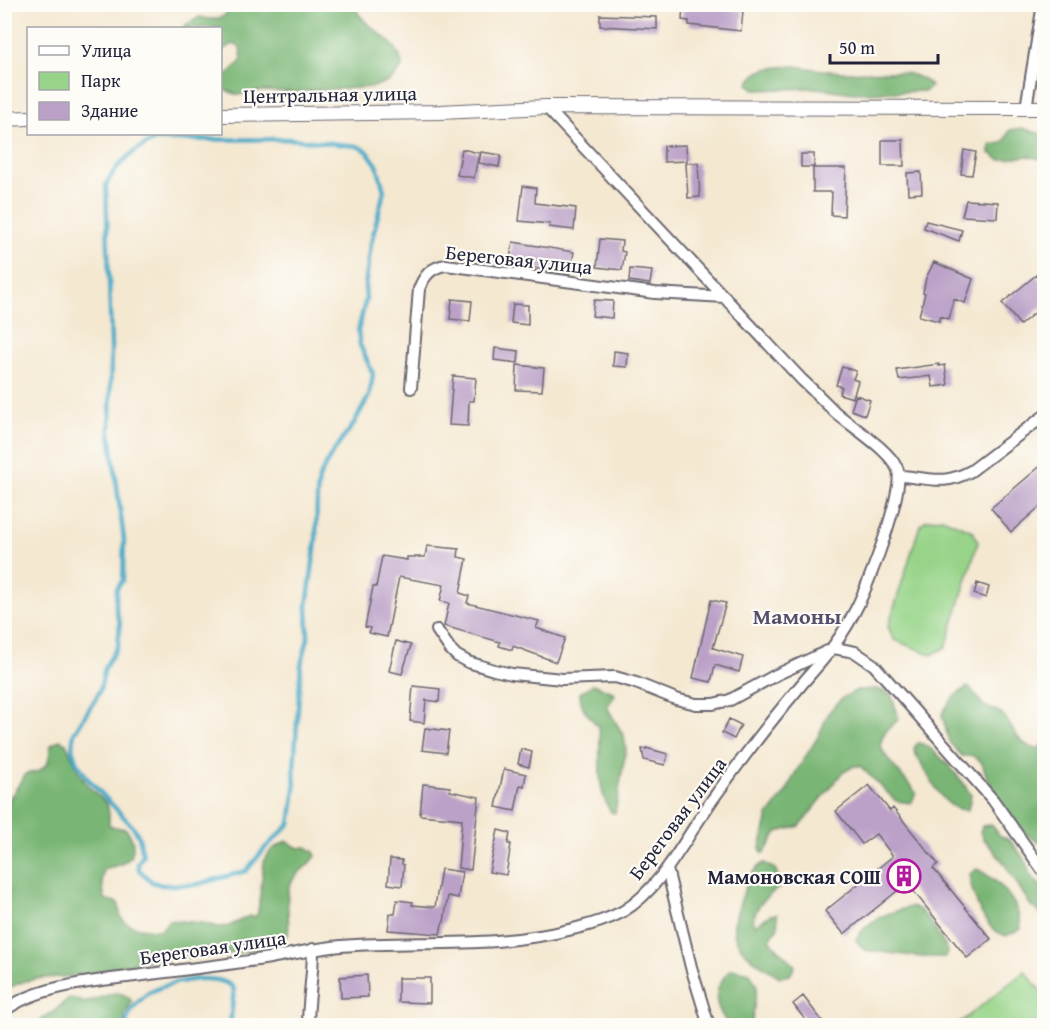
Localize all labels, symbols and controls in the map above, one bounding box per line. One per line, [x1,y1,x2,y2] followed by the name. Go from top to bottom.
[27,27,222,135] legend
[830,27,938,65] scale bar
[839,34,875,61] text: 50 m
[81,37,132,64] text: Улица
[81,67,121,94] text: Парк
[243,78,418,110] street label: Центральная улица
[81,97,138,124] text: Здание
[444,237,594,281] street label: Береговая улица
[753,600,841,632] district label: Мамоны
[621,750,733,886] street label: Береговая улица
[886,858,922,894] building icon: Мамоновская СОШ
[707,862,881,891] place label: Мамоновская СОШ
[138,922,288,972] street label: Береговая улица

